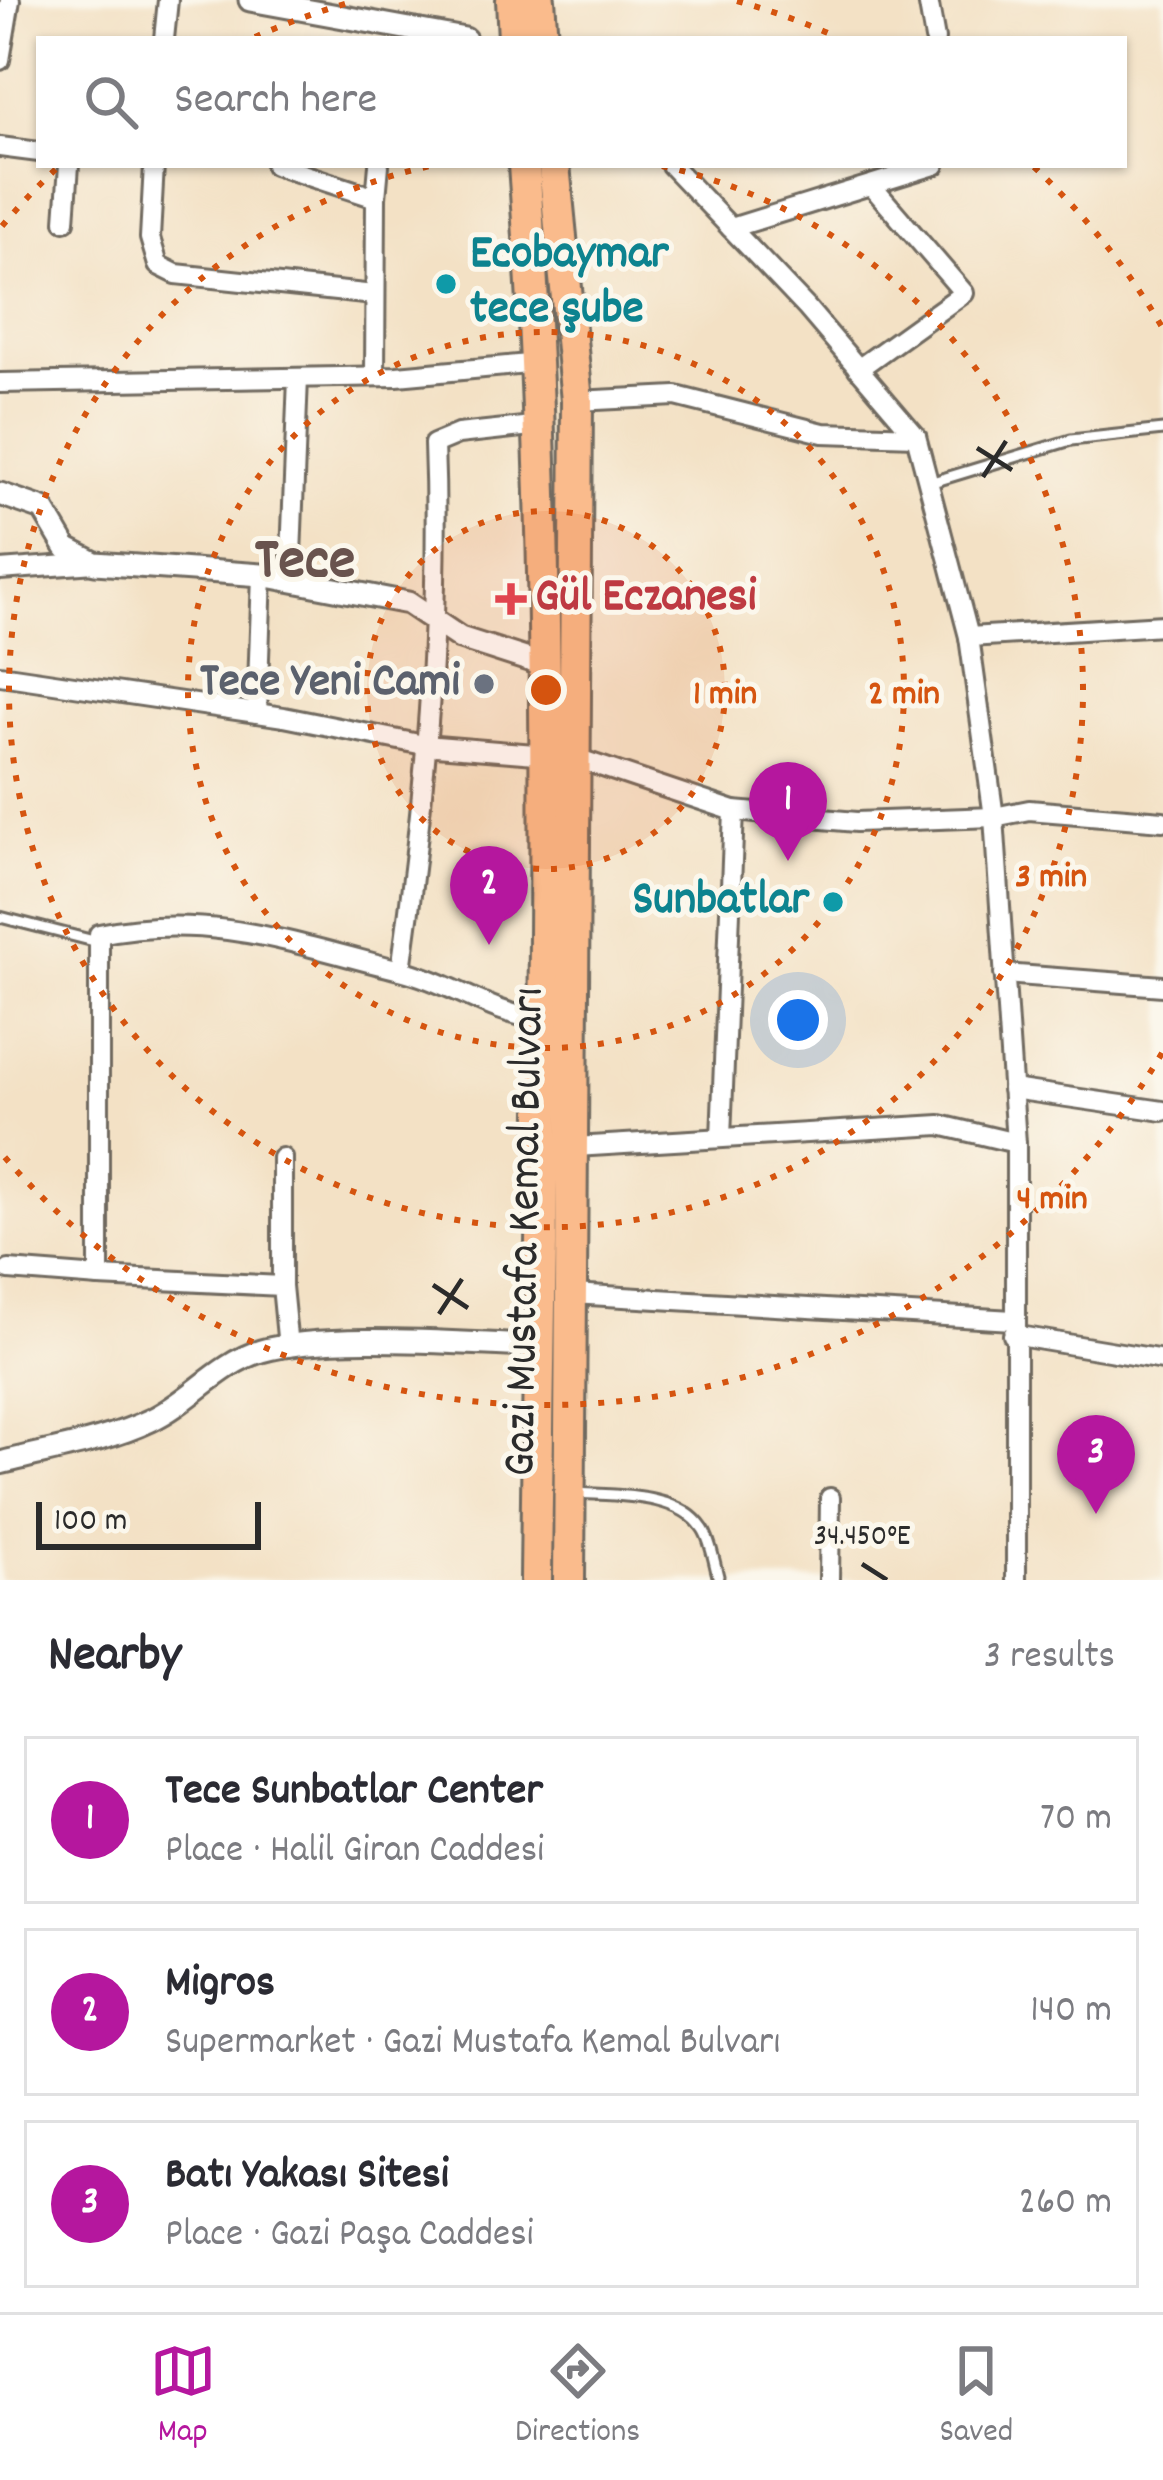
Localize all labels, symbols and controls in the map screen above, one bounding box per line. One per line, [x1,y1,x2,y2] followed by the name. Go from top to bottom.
[36,36,1127,168] search box
[78,69,144,135] icon: search
[174,70,377,134] text: Search here
[470,222,670,346] place label: Ecobaymar tece şube
[433,271,459,297] marker: Ecobaymar tece şube
[255,521,355,607] district label: Tece
[535,565,757,634] place label: Gül Eczanesi
[498,586,524,612] marker: Gül Eczanesi
[200,650,460,719] place label: Tece Yeni Cami
[525,669,567,711] centre of rings
[693,670,757,722] text: 1 min
[868,670,940,722] text: 2 min
[471,671,497,697] marker: Tece Yeni Cami
[749,762,827,861] pin: 1
[450,846,528,945] pin: 2
[1015,853,1087,905] text: 3 min
[632,868,810,937] place label: Sunbatlar
[820,889,846,915] marker: Sunbatlar
[488,987,566,1477] street label: Gazi Mustafa Kemal Bulvarı
[768,990,828,1050] your location
[1016,1175,1088,1227] text: 4 min
[1057,1415,1135,1514] pin: 3
[36,1496,261,1549] scale bar
[54,1499,127,1546] text: 100 m
[814,1517,911,1560] text: 34.450°E
[48,1622,181,1694] text: Nearby
[984,1631,1115,1686] text: 3 results
[165,1761,543,1825] text: Tece Sunbatlar Center
[86,1793,94,1848] text: 1
[1040,1793,1112,1848] text: 70 m
[165,1825,544,1880] text: Place · Halil Giran Caddesi
[165,1953,275,2017] text: Migros
[81,1985,99,2040] text: 2
[1030,1985,1112,2040] text: 140 m
[165,2017,780,2072] text: Supermarket · Gazi Mustafa Kemal Bulvarı
[165,2145,449,2209] text: Batı Yakası Sitesi
[81,2177,99,2232] text: 3
[1019,2177,1112,2232] text: 260 m
[165,2209,534,2264] text: Place · Gazi Paşa Caddesi
[150,2338,216,2457] tab: Map
[515,2338,640,2457] tab: Directions
[940,2338,1013,2457] tab: Saved

